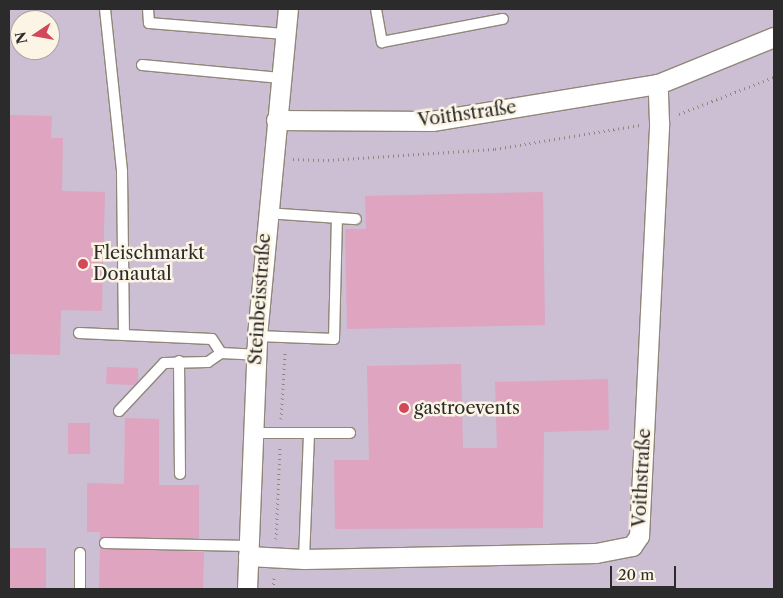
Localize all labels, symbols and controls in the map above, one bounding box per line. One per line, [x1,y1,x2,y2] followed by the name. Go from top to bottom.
[10,10,60,60] north arrow
[11,30,31,46] text: N
[416,96,518,132] street label: Voithstraße
[245,232,275,366] street label: Steinbeisstraße
[93,243,205,286] place label: Fleischmarkt Donautal
[77,258,89,270] marker: Fleischmarkt Donautal
[414,397,520,419] place label: gastroevents
[398,402,410,414] marker: gastroevents
[629,428,655,528] street label: Voithstraße
[613,556,679,588] scale bar
[618,565,654,584] text: 20 m

